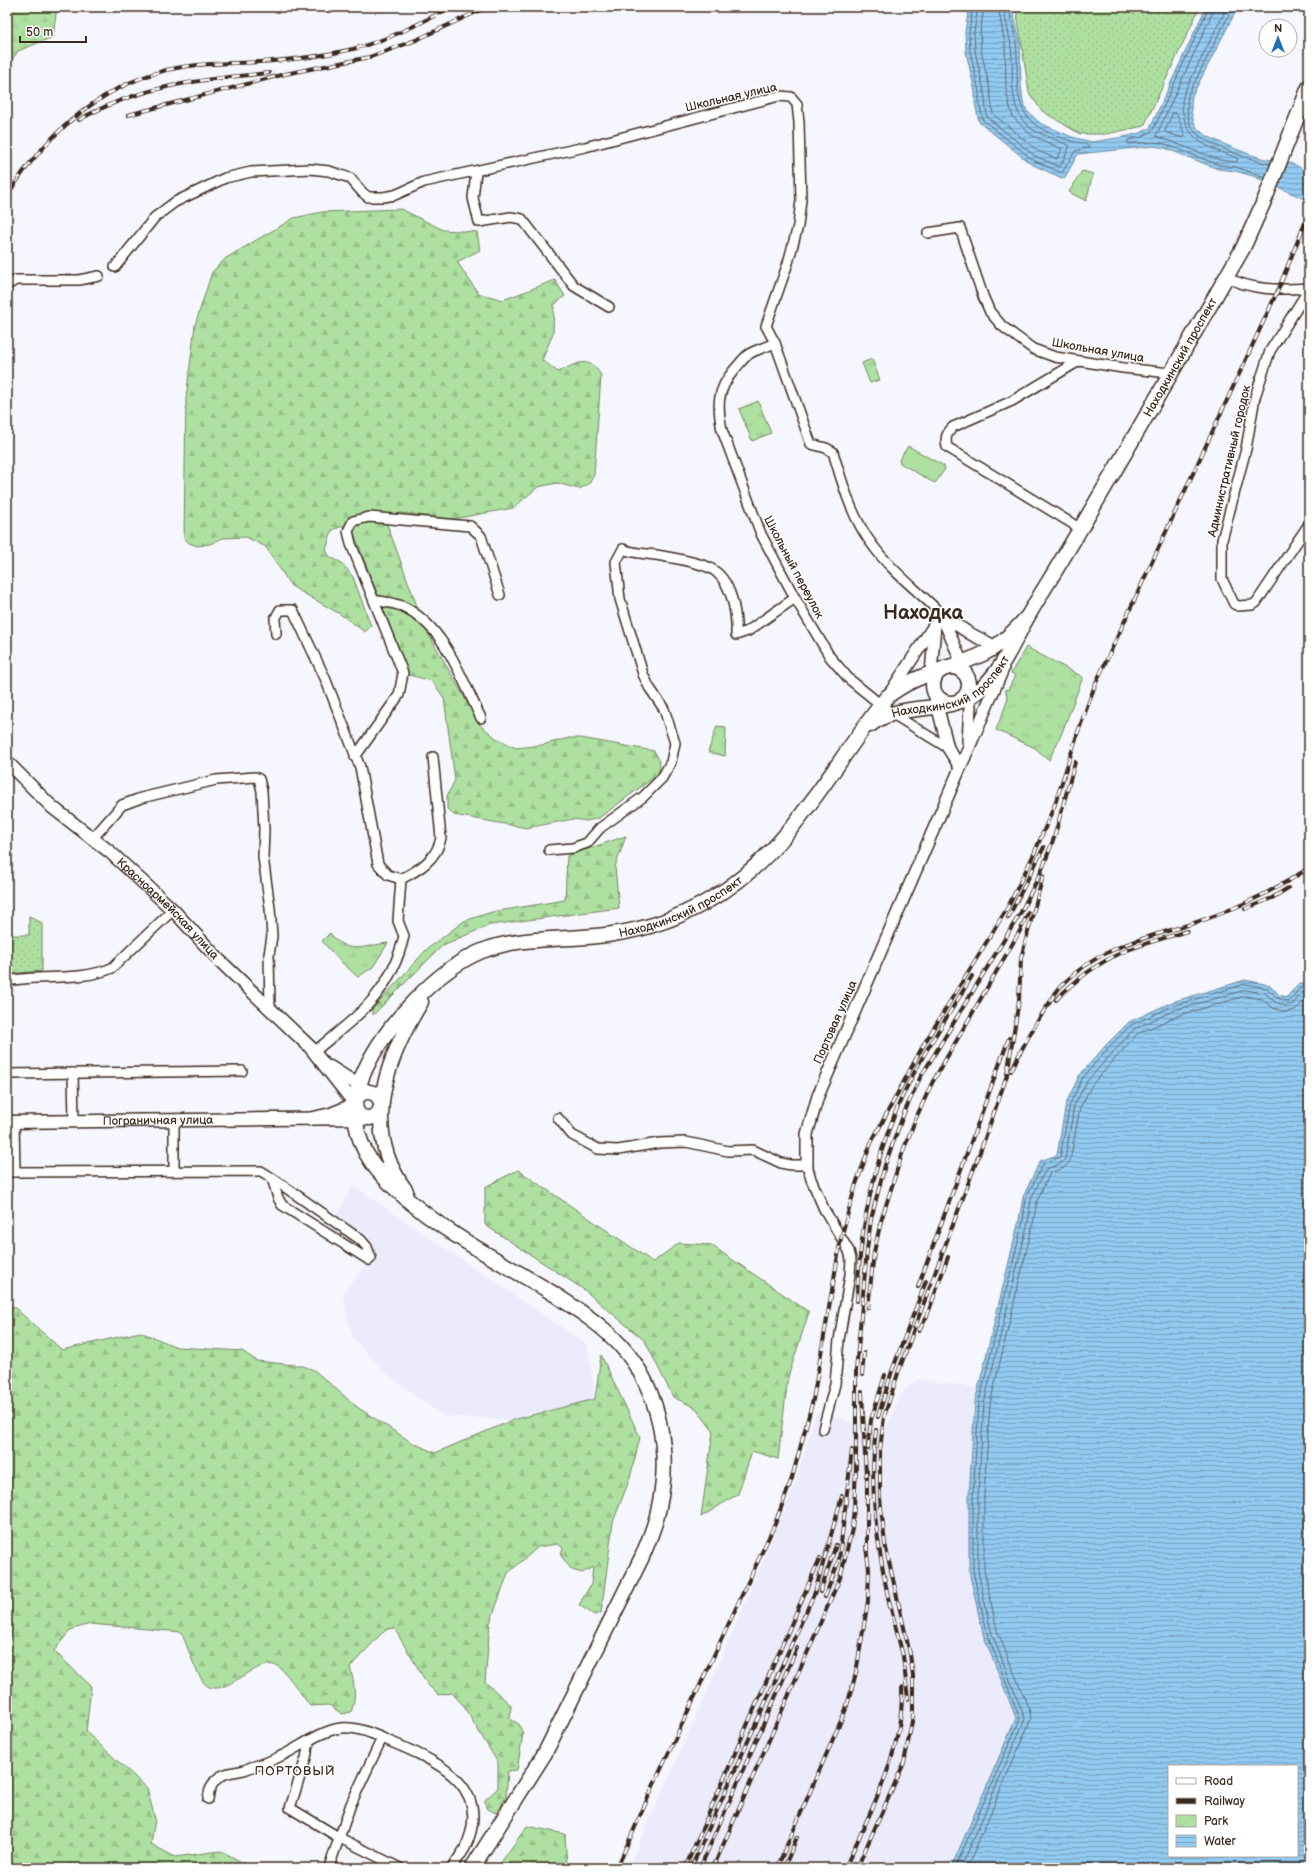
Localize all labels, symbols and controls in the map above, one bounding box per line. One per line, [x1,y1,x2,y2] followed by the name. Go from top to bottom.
[20,18,86,44] scale bar
[1258,18,1298,58] north arrow
[1274,22,1282,35] text: N
[26,25,53,40] text: 50 m
[684,80,778,115] street label: Школьная улица
[1141,295,1221,420] street label: Находкинский проспект
[1050,335,1145,366] street label: Школьная улица
[1204,383,1254,539] street label: Административный городок
[760,513,827,622] street label: Школьный переулок
[883,601,963,625] district label: Находка
[890,653,1013,722] street label: Находкинский проспект
[113,855,222,963] street label: Красноармейская улица
[618,873,746,941] street label: Находкинский проспект
[810,978,861,1066] street label: Портовая улица
[103,1113,213,1129] street label: Пограничная улица
[254,1763,336,1779] district label: ПОРТОВЫЙ
[1168,1765,1298,1857] legend
[1204,1774,1233,1789] text: Road
[1204,1794,1246,1809] text: Railway
[1204,1814,1228,1829] text: Park
[1204,1834,1236,1849] text: Water

